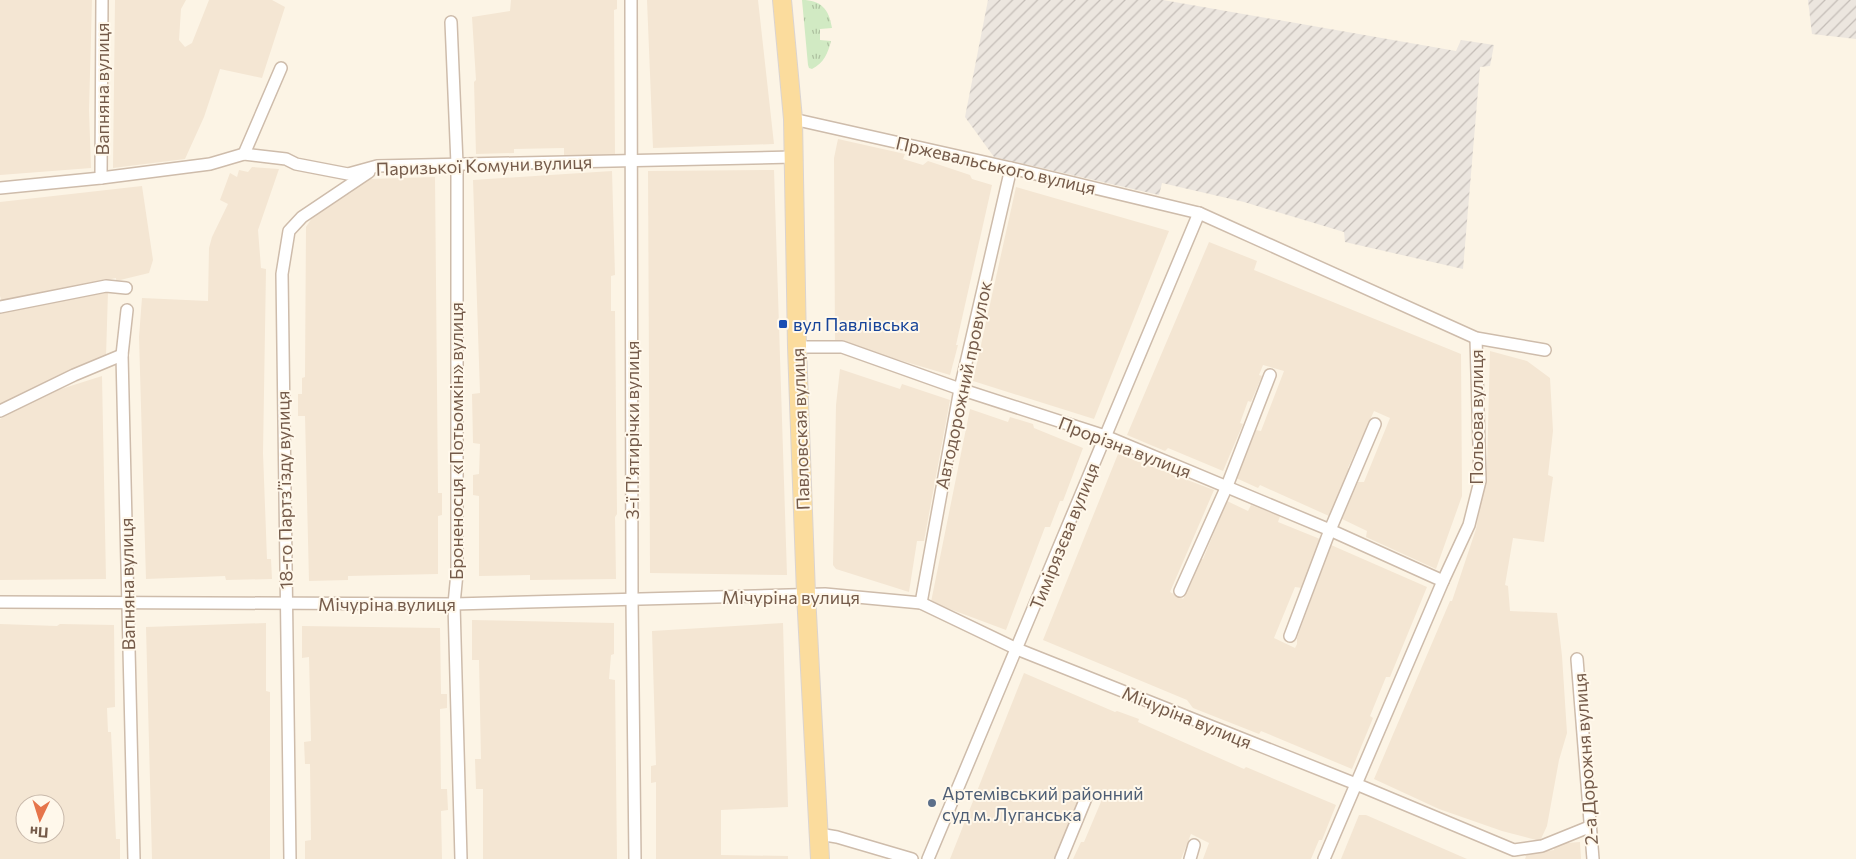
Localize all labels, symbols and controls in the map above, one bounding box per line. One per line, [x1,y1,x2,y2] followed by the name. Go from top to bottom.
[91,23,113,155] street label: Вапняна вулиця
[894,131,1098,199] street label: Пржевальського вулиця
[375,150,593,180] street label: Паризької Комуни вулиця
[930,279,996,491] street label: Автодорожний провулок
[445,302,467,580] street label: Броненосця «Потьомкін» вулиця
[793,313,919,335] place label: вул Павлівська
[777,318,789,330] marker: вул Павлівська
[621,341,643,519] street label: 3-ї П’ятирічки вулиця
[786,347,814,511] street label: Павловская вулиця
[1465,349,1487,485] street label: Польова вулиця
[271,391,297,589] street label: 18-го Партз’їзду вулиця
[1055,412,1195,482] street label: Прорізна вулиця
[1024,459,1104,613] street label: Тимірязєва вулиця
[115,517,139,651] street label: Вапняна вулиця
[722,586,860,608] street label: Мічуріна вулиця
[318,593,456,615] street label: Мічуріна вулиця
[1568,672,1602,846] street label: 2-а Дорожня вулиця
[1119,681,1255,753] street label: Мічуріна вулиця
[942,782,1144,825] place label: Артемівський районний суд м. Луганська
[15,794,65,844] north arrow
[926,797,938,809] marker: Артемівський районний суд м. Луганська
[29,823,49,842] text: Пн

